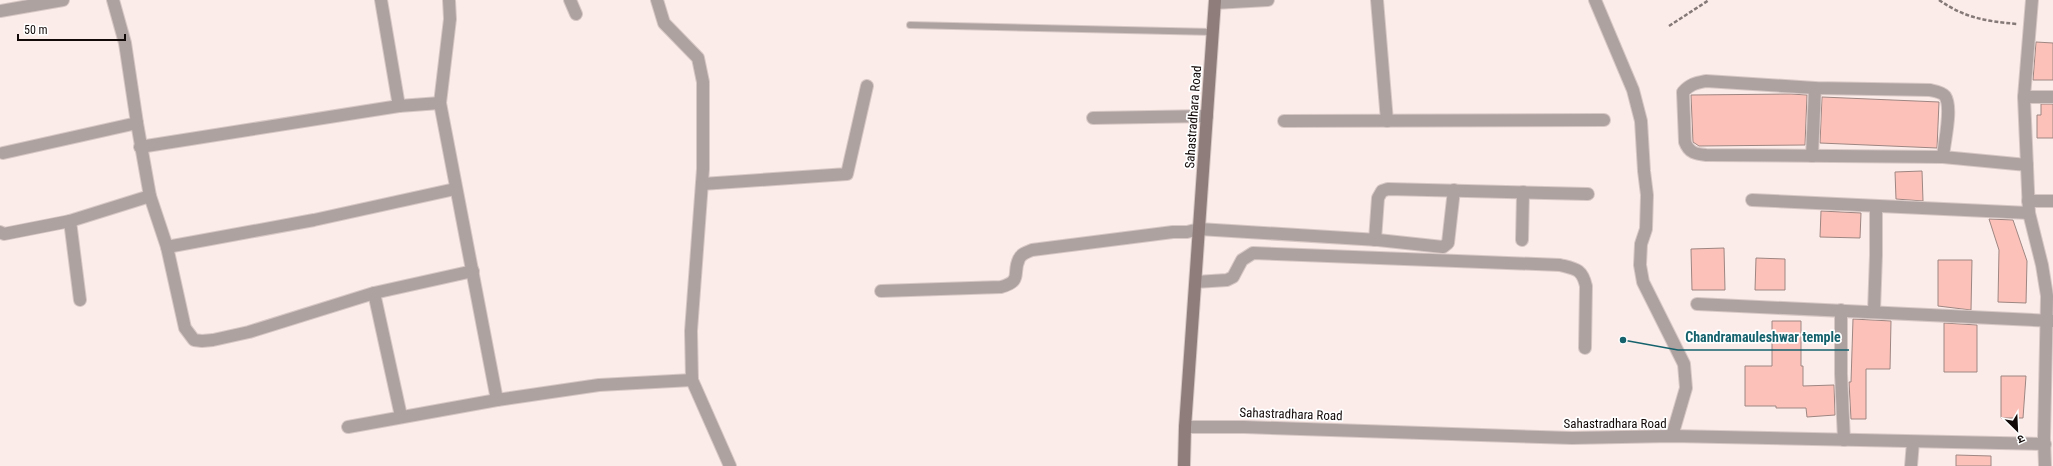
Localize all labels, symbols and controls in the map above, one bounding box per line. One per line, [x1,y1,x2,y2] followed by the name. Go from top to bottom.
[18,16,125,42] scale bar
[24,23,48,37] text: 50 m
[1182,65,1204,169] street label: Sahastradhara Road
[1678,324,1849,350] callout: Chandramauleshwar temple
[1685,329,1841,345] text: Chandramauleshwar temple
[1239,405,1343,423] street label: Sahastradhara Road
[1997,410,2037,450] north arrow
[1563,416,1667,431] street label: Sahastradhara Road
[2015,431,2026,446] text: उ

